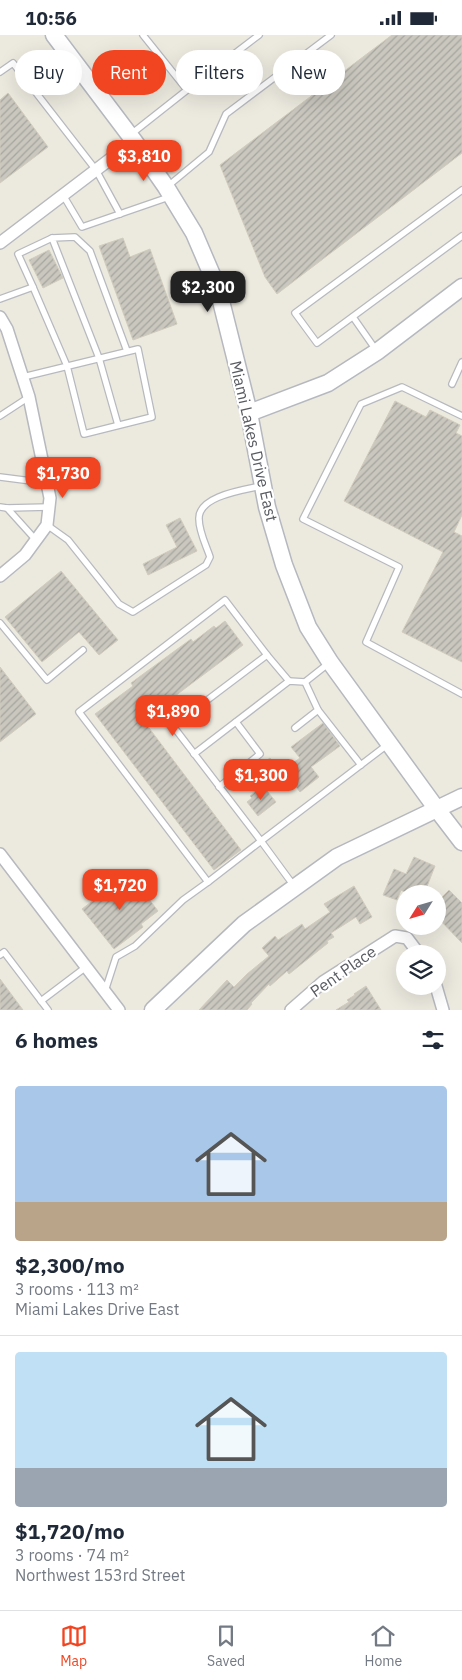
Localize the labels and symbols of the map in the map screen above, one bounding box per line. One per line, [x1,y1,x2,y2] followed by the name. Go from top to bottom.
[103,139,185,182] pin: $3,810
[167,271,249,313] pin: $2,300
[226,359,282,523] street label: Miami Lakes Drive East
[22,457,104,499] pin: $1,730
[132,695,214,737] pin: $1,890
[220,759,302,801] pin: $1,300
[79,869,161,911] pin: $1,720
[396,885,446,935] north arrow
[306,941,380,1001] street label: Pent Place

